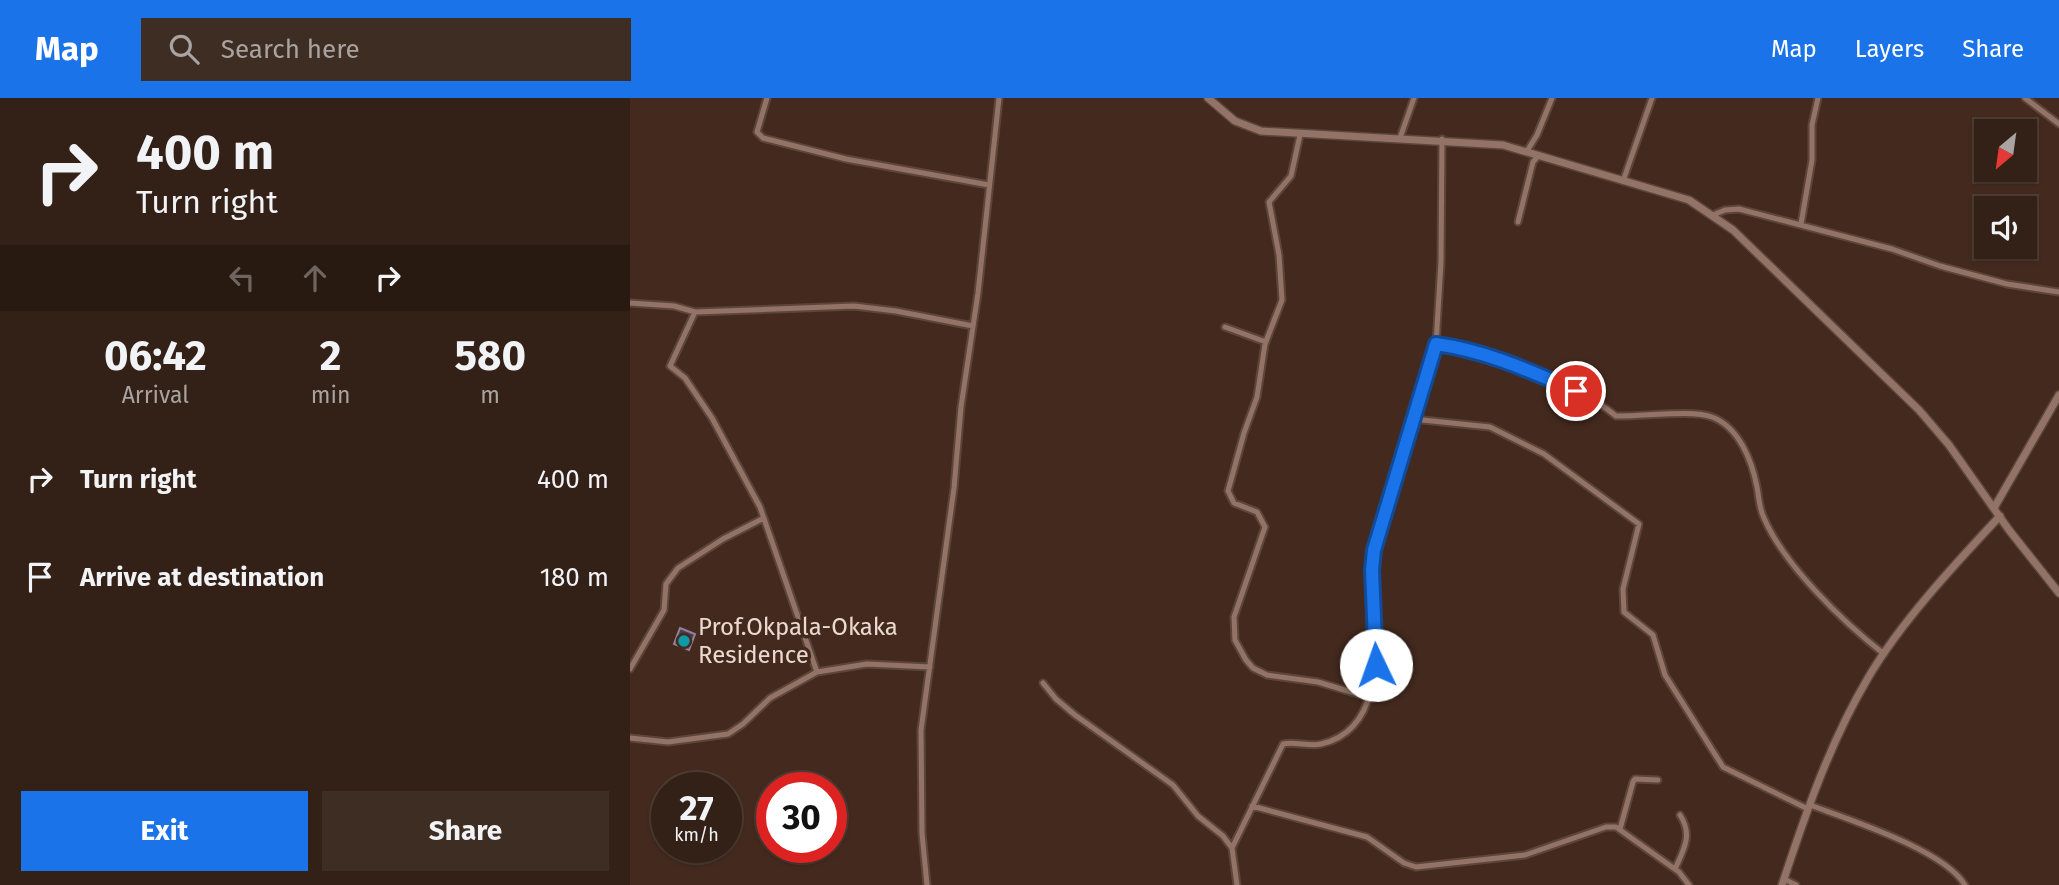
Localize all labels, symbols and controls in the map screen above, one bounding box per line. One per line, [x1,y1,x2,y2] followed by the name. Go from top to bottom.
[141,18,631,81] search box
[35,29,99,69] text: Map
[165,30,203,68] icon: search
[221,34,360,65] text: Search here
[1771,35,1817,63] text: Map
[1855,35,1924,63] text: Layers
[1962,35,2024,63] text: Share
[1974,119,2037,182] north arrow
[1974,119,2037,259] map controls
[136,123,274,182] text: 400 m
[21,126,112,217] icon: right
[136,183,278,221] text: Turn right
[1974,196,2037,259] button: sound
[223,259,261,297] icon: left
[296,259,334,297] icon: ahead
[369,259,407,297] icon: right
[104,331,207,381] text: 06:42
[320,331,341,381] text: 2
[454,331,526,381] text: 580
[1546,361,1606,421] pin
[1557,372,1595,410] icon: arrive
[122,381,189,409] text: Arrival
[311,381,350,409] text: min
[480,381,500,409] text: m
[21,460,59,498] icon: right
[80,464,197,495] text: Turn right
[537,464,609,495] text: 400 m
[21,558,59,596] icon: arrive
[80,562,324,593] text: Arrive at destination
[540,562,609,593] text: 180 m
[698,613,898,669] place label: Prof.Okpala-Okaka Residence
[1339,628,1413,702] position arrow
[676,633,692,649] marker: Prof.Okpala-Okaka Residence
[756,772,847,863] speed limit sign: 30
[679,787,714,829] text: 27
[21,791,308,871] button: Exit
[322,791,609,871] button: Share
[674,824,719,846] text: km/h

